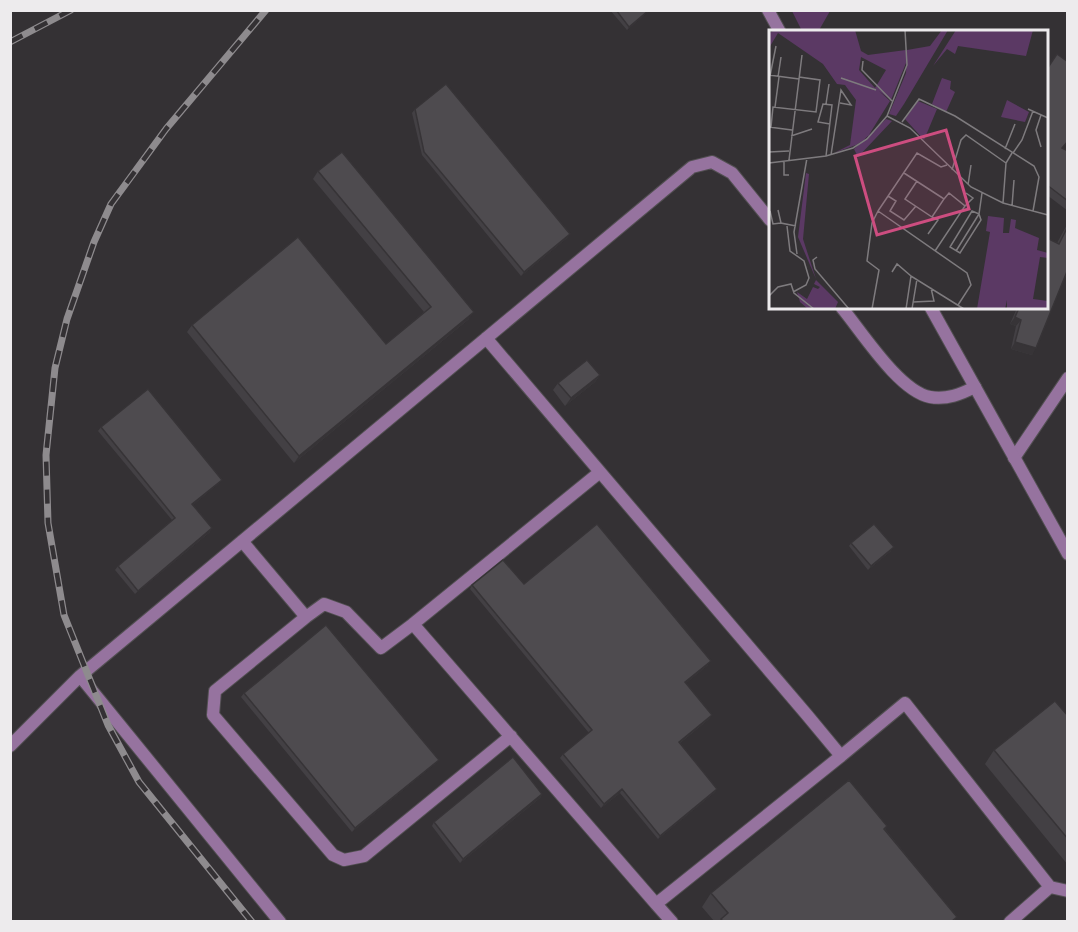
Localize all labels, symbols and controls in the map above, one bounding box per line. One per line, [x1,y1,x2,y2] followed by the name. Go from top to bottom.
[769,30,1048,309] inset map

